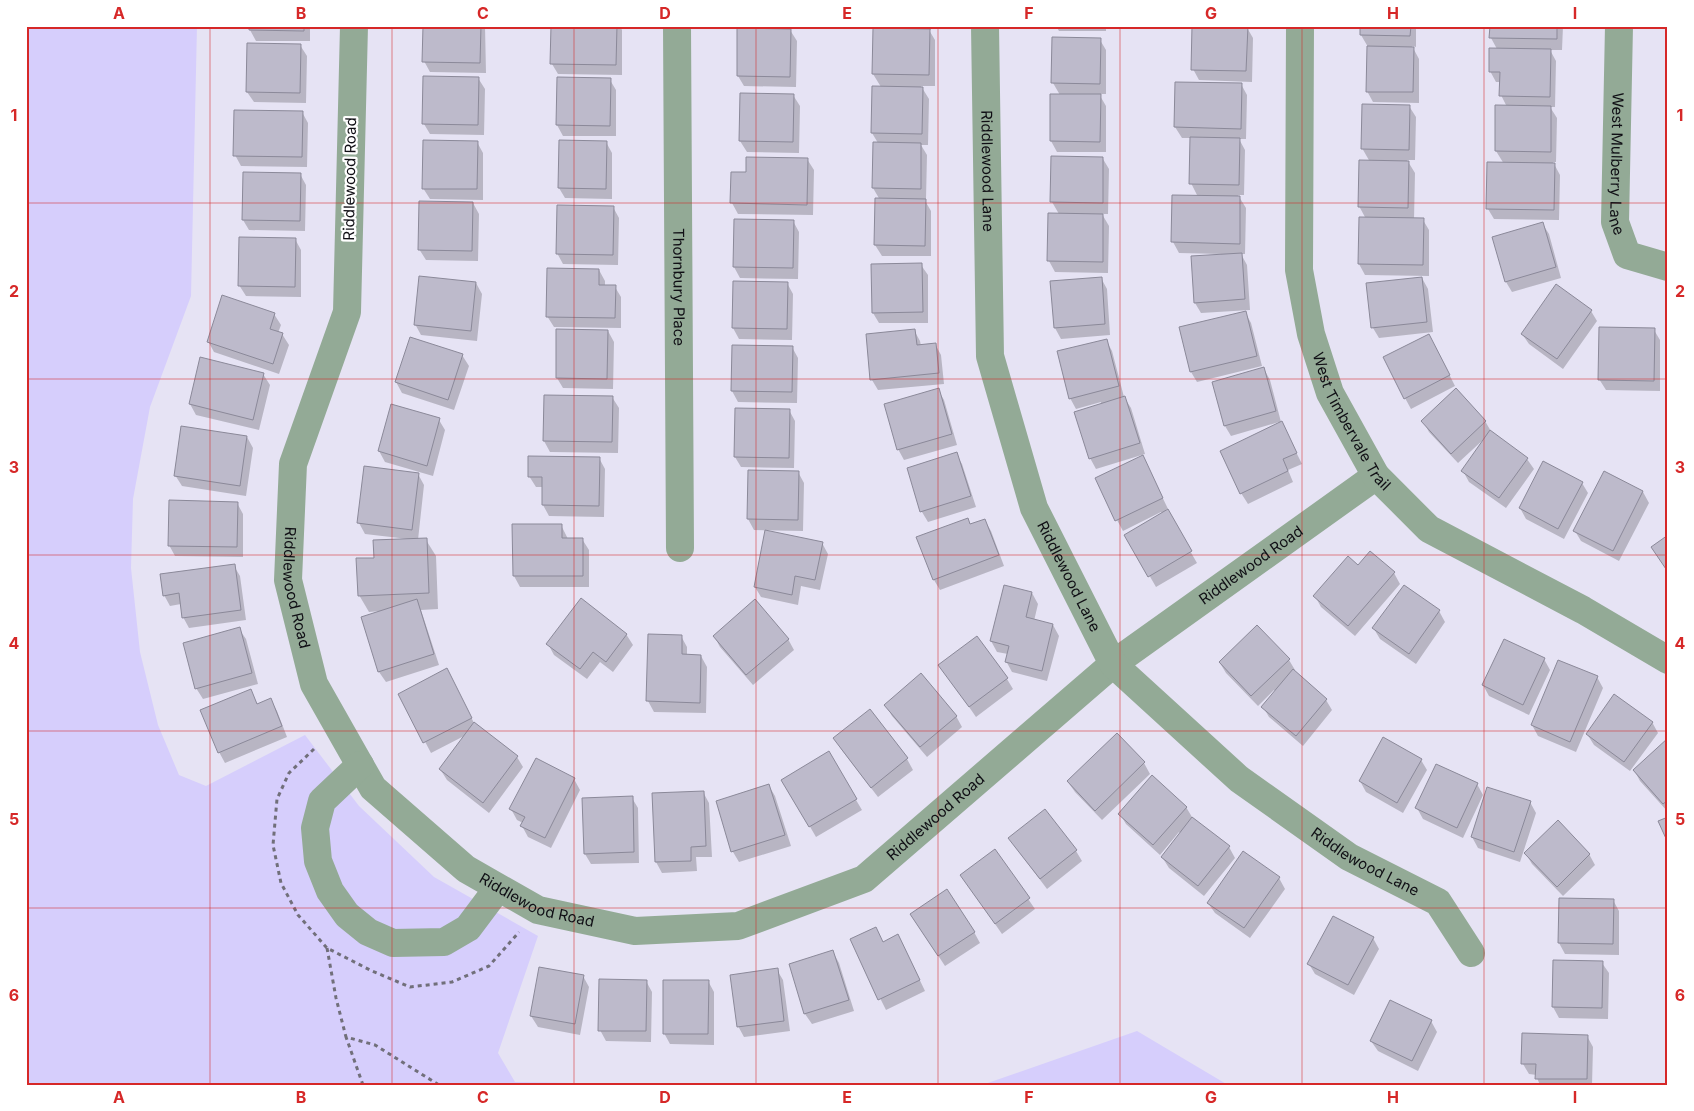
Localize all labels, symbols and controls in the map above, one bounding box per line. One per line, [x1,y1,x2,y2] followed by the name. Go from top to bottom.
[113,3,125,23] text: A
[296,3,306,23] text: B
[477,3,489,23] text: C
[659,3,671,23] text: D
[842,3,852,23] text: E
[1024,3,1034,23] text: F
[1205,3,1217,23] text: G
[1387,3,1399,23] text: H
[1573,3,1577,23] text: I
[1605,92,1629,238] street label: West Mulberry Lane
[11,105,17,125] text: 1
[1677,105,1683,125] text: 1
[977,110,998,232] street label: Riddlewood Lane
[339,117,360,241] street label: Riddlewood Road
[669,228,689,346] street label: Thornbury Place
[9,281,19,301] text: 2
[1675,281,1685,301] text: 2
[1309,350,1395,494] street label: West Timbervale Trail
[9,457,19,477] text: 3
[1675,457,1685,477] text: 3
[1033,518,1105,635] street label: Riddlewood Lane
[1195,521,1307,609] street label: Riddlewood Road
[279,526,315,650] street label: Riddlewood Road
[9,633,20,653] text: 4
[1675,633,1686,653] text: 4
[882,769,988,864] street label: Riddlewood Road
[9,809,19,829] text: 5
[1675,809,1685,829] text: 5
[1308,823,1422,900] street label: Riddlewood Lane
[476,869,596,931] street label: Riddlewood Road
[9,985,19,1005] text: 6
[1675,985,1685,1005] text: 6
[113,1087,125,1107] text: A
[296,1087,306,1107] text: B
[477,1087,489,1107] text: C
[659,1087,671,1107] text: D
[842,1087,852,1107] text: E
[1024,1087,1034,1107] text: F
[1205,1087,1217,1107] text: G
[1387,1087,1399,1107] text: H
[1573,1087,1577,1107] text: I

